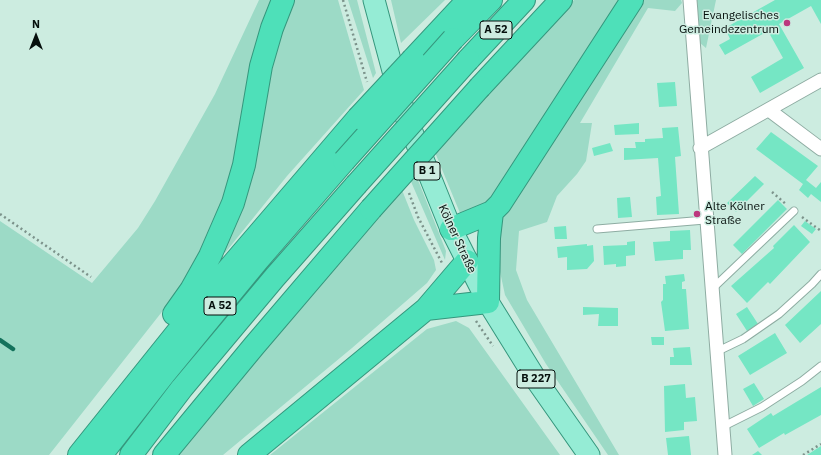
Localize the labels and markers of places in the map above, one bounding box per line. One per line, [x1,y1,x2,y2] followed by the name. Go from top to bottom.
[679,9,779,37] place label: Evangelisches Gemeindezentrum
[782,18,792,28] marker: Evangelisches Gemeindezentrum
[705,200,765,228] place label: Alte Kölner Straße
[692,209,702,219] marker: Alte Kölner Straße

